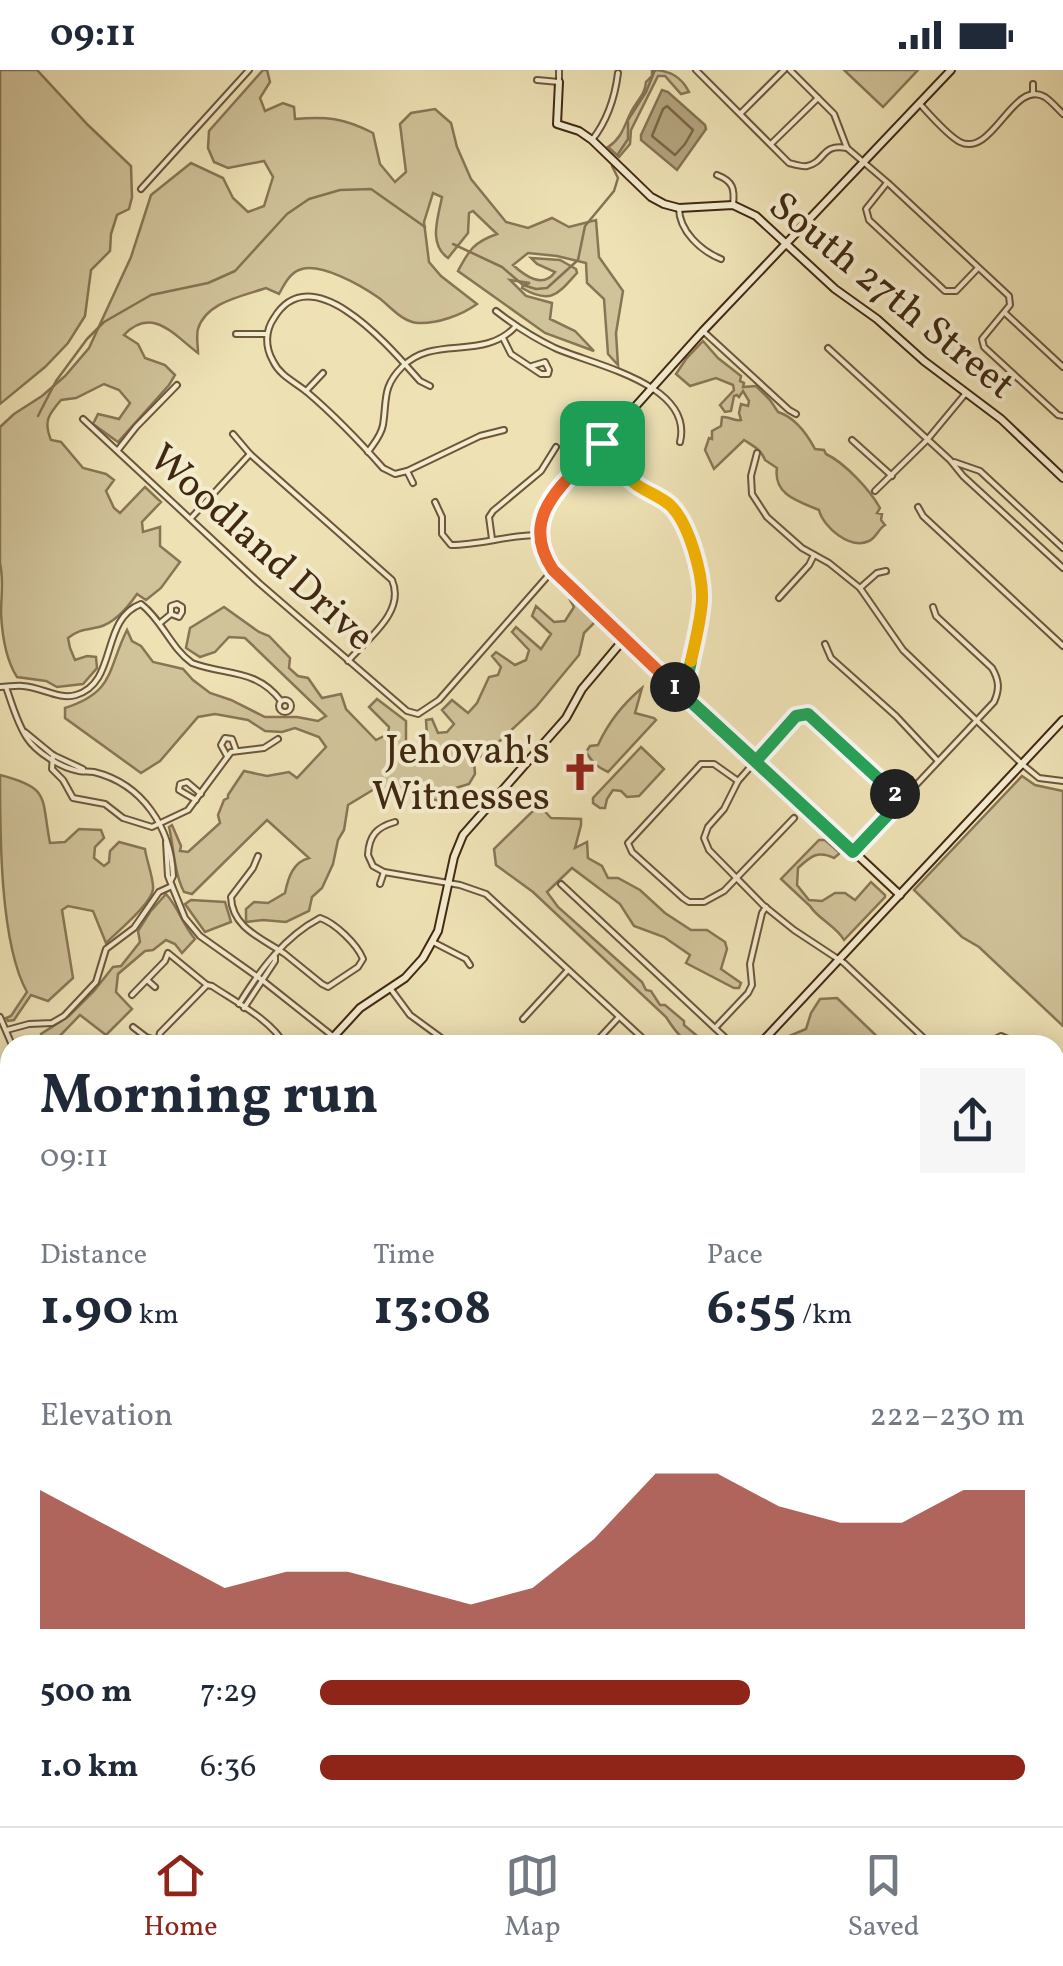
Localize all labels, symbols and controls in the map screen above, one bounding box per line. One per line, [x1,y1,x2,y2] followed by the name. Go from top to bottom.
[50,9,136,62] text: 09:11
[755,180,1026,414] street label: South 27th Street
[560,401,645,486] pin
[575,416,630,471] icon: arrive
[135,432,385,665] street label: Woodland Drive
[650,662,700,712] pin: 1
[669,667,681,706] text: 1
[372,725,550,827] place label: Jehovah's Witnesses
[559,751,601,793] church icon: Jehovah's Witnesses
[870,769,920,819] pin: 2
[888,774,902,813] text: 2
[40,1060,379,1136] text: Morning run
[920,1068,1025,1173] button: share
[40,1136,109,1180] text: 09:11
[40,1236,147,1275] text: Distance
[373,1236,435,1275] text: Time
[707,1236,763,1275] text: Pace
[40,1275,133,1345] text: 1.90
[373,1275,491,1345] text: 13:08
[707,1275,796,1345] text: 6:55
[133,1296,179,1335] text: km
[796,1296,852,1335] text: /km
[40,1395,173,1439] text: Elevation
[869,1395,1025,1439] text: 222–230 m
[40,1671,132,1715] text: 500 m
[200,1671,257,1715] text: 7:29
[40,1746,138,1790] text: 1.0 km
[200,1746,256,1790] text: 6:36
[143,1848,218,1947] tab: Home
[504,1848,560,1947] tab: Map
[847,1848,920,1947] tab: Saved

